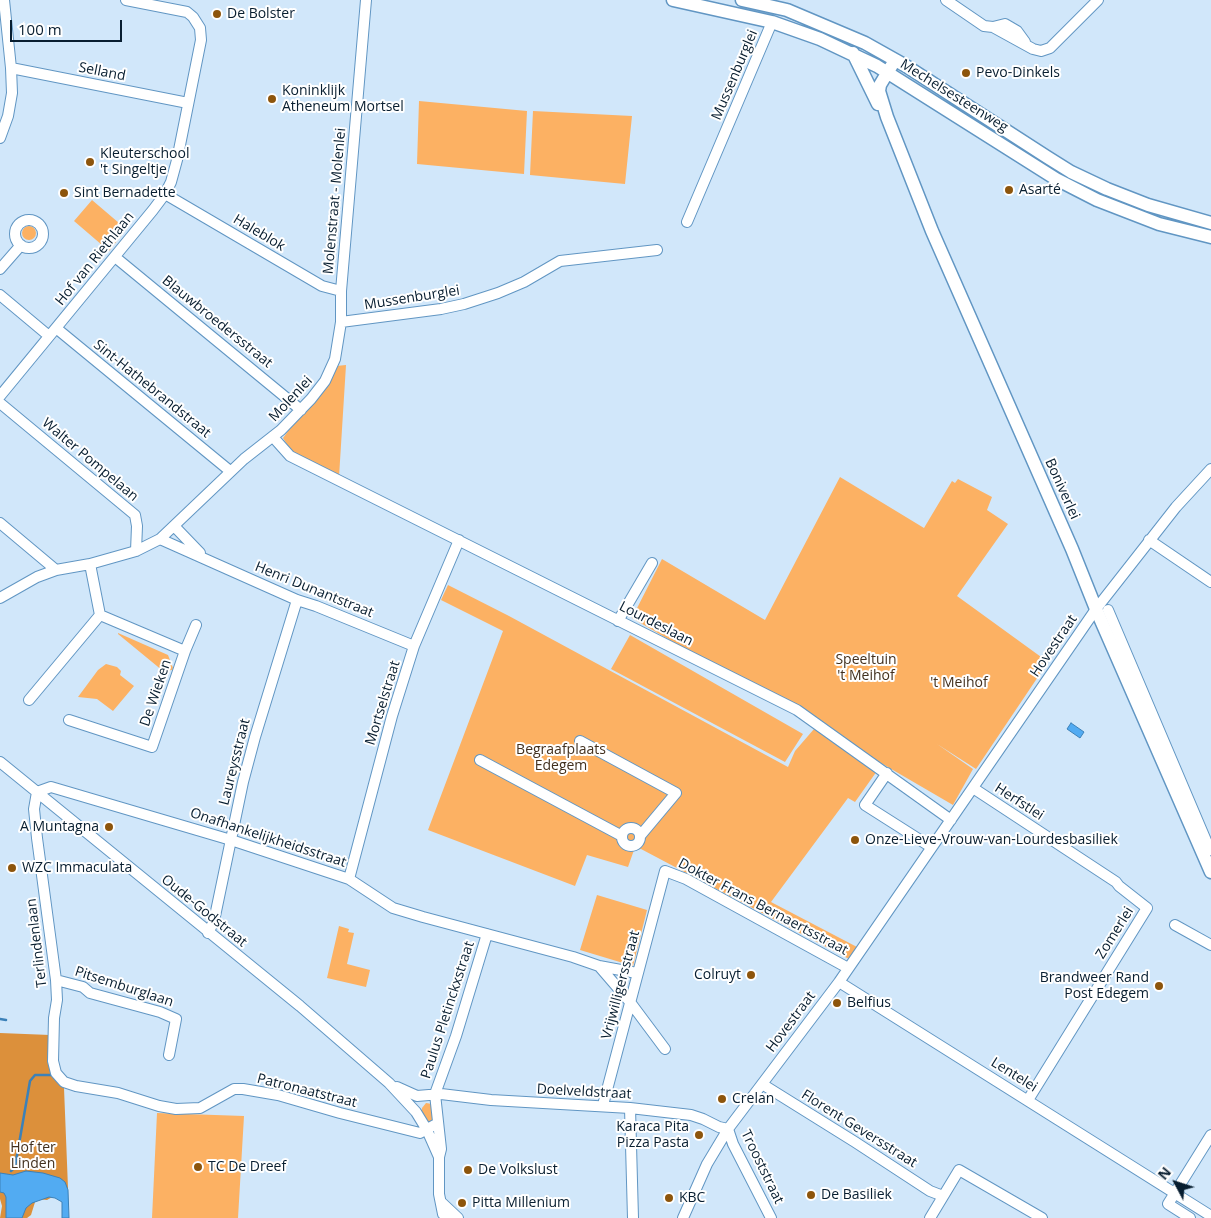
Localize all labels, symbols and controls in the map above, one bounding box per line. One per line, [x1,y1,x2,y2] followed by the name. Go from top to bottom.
[227,6,295,22] place label: De Bolster
[211,8,223,20] marker: De Bolster
[12,10,125,42] scale bar
[18,19,62,39] text: 100 m
[708,27,762,123] street label: Mussenburglei
[897,56,1011,136] street label: Mechelsesteenweg
[77,59,127,85] street label: Selland
[976,65,1060,81] place label: Pevo-Dinkels
[960,67,972,79] marker: Pevo-Dinkels
[282,83,404,115] place label: Koninklijk Atheneum Mortsel
[266,93,278,105] marker: Koninklijk Atheneum Mortsel
[320,127,350,275] street label: Molenstraat - Molenlei
[100,146,189,178] place label: Kleuterschool 't Singeltje
[84,156,96,168] marker: Kleuterschool 't Singeltje
[1019,182,1061,198] place label: Asarté
[1003,184,1015,196] marker: Asarté
[74,185,176,201] place label: Sint Bernadette
[58,187,70,199] marker: Sint Bernadette
[52,209,138,309] street label: Hof van Riethlaan
[230,211,288,255] street label: Haleblok
[158,272,276,372] street label: Blauwbroedersstraat
[363,282,461,314] street label: Mussenburglei
[90,337,214,441] street label: Sint-Hathebrandstraat
[266,373,316,425] street label: Molenlei
[38,415,142,505] street label: Walter Pompelaan
[1041,456,1083,522] street label: Boniverlei
[252,559,376,621] street label: Henri Dunantstraat
[616,598,696,650] street label: Lourdeslaan
[1027,612,1081,680] street label: Hovestraat
[835,652,897,684] park label: Speeltuin 't Meihof
[137,657,175,729] street label: De Wieken
[362,659,404,747] street label: Mortselstraat
[930,675,988,691] park label: 't Meihof
[216,717,254,807] street label: Laureysstraat
[516,742,606,774] park label: Begraafplaats Edegem
[991,780,1047,824] street label: Herfstlei
[188,805,348,871] street label: Onafhankelijkheidsstraat
[20,819,99,835] place label: A Muntagna
[103,821,115,833] marker: A Muntagna
[865,832,1118,848] place label: Onze-Lieve-Vrouw-van-Lourdesbasiliek
[849,834,861,846] marker: Onze-Lieve-Vrouw-van-Lourdesbasiliek
[675,855,851,959] street label: Dokter Frans Bernaertsstraat
[22,860,132,876] place label: WZC Immaculata
[6,862,18,874] marker: WZC Immaculata
[158,871,250,951] street label: Oude-Godstraat
[23,897,51,989] street label: Terlindenlaan
[1093,904,1137,962] street label: Zomerlei
[598,929,644,1041] street label: Vrijwilligersstraat
[418,939,478,1081] street label: Paulus Pletinckxstraat
[73,963,175,1011] street label: Pitsemburglaan
[694,967,741,983] place label: Colruyt
[745,969,757,981] marker: Colruyt
[1040,970,1149,1002] place label: Brandweer Rand Post Edegem
[1153,980,1165,992] marker: Brandweer Rand Post Edegem
[763,988,819,1056] street label: Hovestraat
[847,995,891,1011] place label: Belfius
[831,997,843,1009] marker: Belfius
[988,1054,1040,1096] street label: Lentelei
[255,1070,359,1112] street label: Patronaatstraat
[536,1081,632,1103] street label: Doelveldstraat
[798,1087,920,1171] street label: Florent Geversstraat
[732,1091,774,1107] place label: Crelan
[716,1093,728,1105] marker: Crelan
[616,1119,689,1152] place label: Karaca Pita Pizza Pasta
[737,1127,787,1207] street label: Trooststraat
[693,1129,705,1141] marker: Karaca Pita Pizza Pasta
[10,1140,56,1172] park label: Hof ter Linden
[1151,1158,1201,1208] north arrow
[208,1159,286,1175] place label: TC De Dreef
[192,1161,204,1173] marker: TC De Dreef
[478,1162,558,1178] place label: De Volkslust
[1153,1163,1175,1184] text: N
[462,1164,474,1176] marker: De Volkslust
[821,1187,892,1203] place label: De Basiliek
[805,1189,817,1201] marker: De Basiliek
[679,1190,705,1206] place label: KBC
[663,1192,675,1204] marker: KBC
[472,1195,570,1211] place label: Pitta Millenium
[456,1197,468,1209] marker: Pitta Millenium

